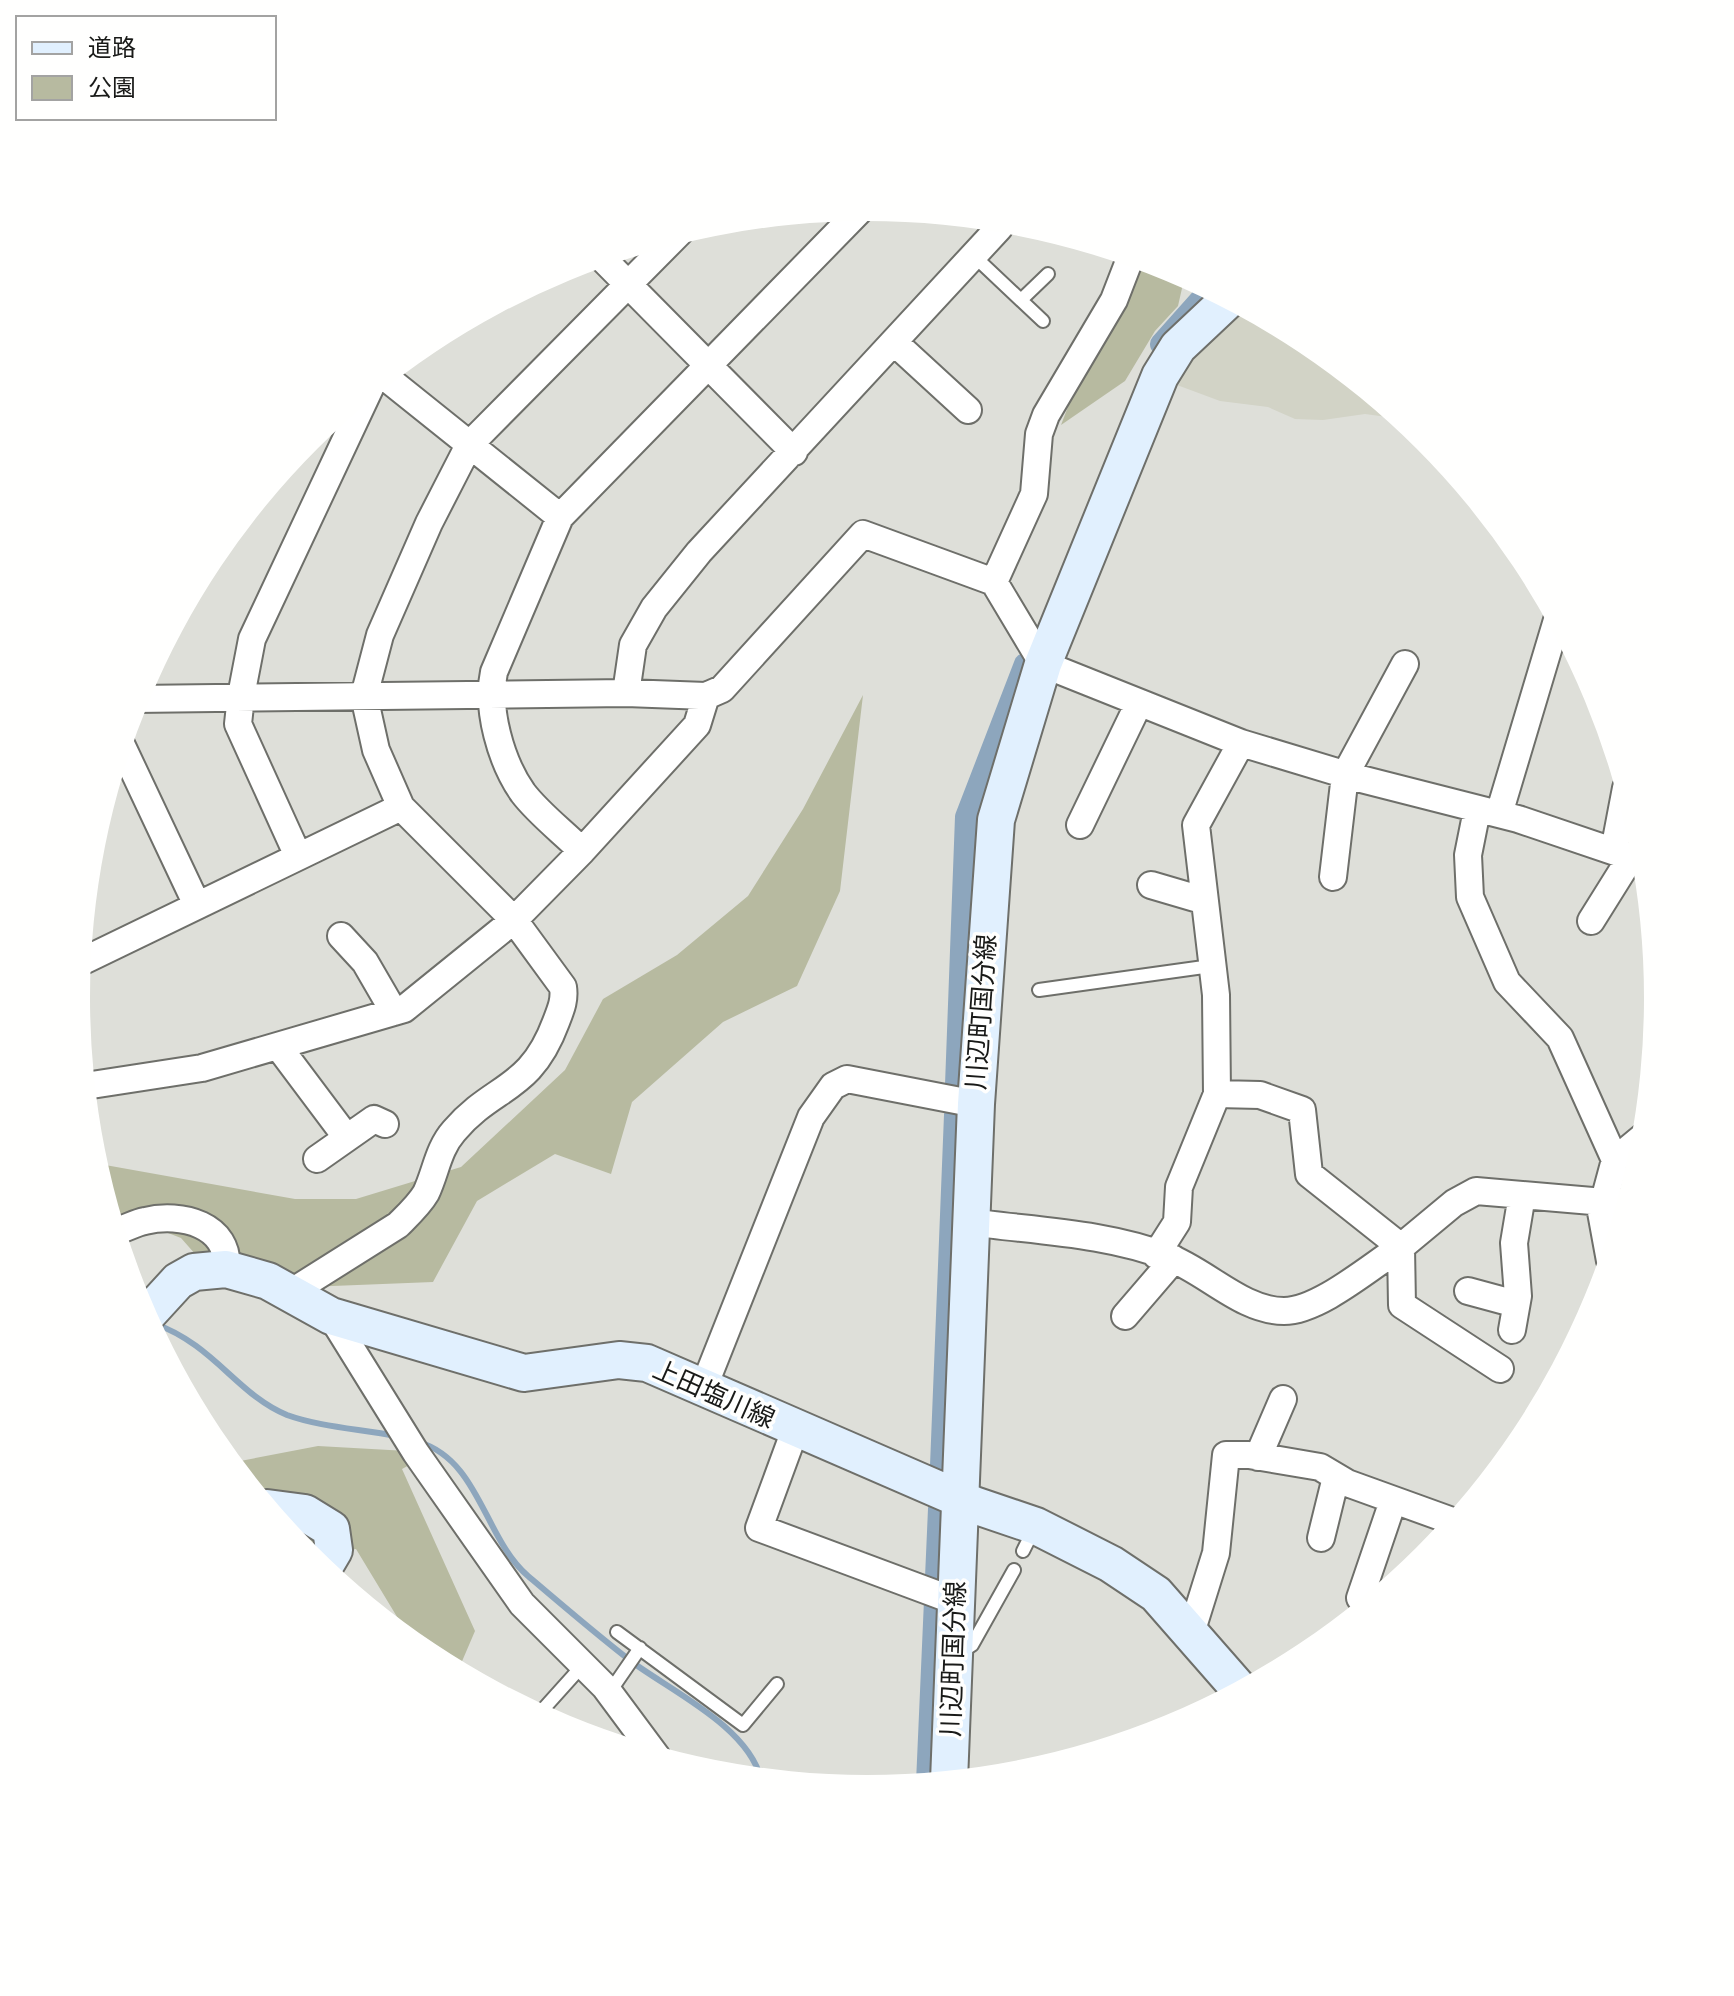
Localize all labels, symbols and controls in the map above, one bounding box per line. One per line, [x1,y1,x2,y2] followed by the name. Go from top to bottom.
[16,16,276,120] legend
[88,32,136,63] text: 道路
[88,72,136,103] text: 公園
[959,933,1002,1091] street label: 川辺町国分線
[648,1352,780,1435] street label: 上田塩川線
[933,1580,972,1738] street label: 川辺町国分線

